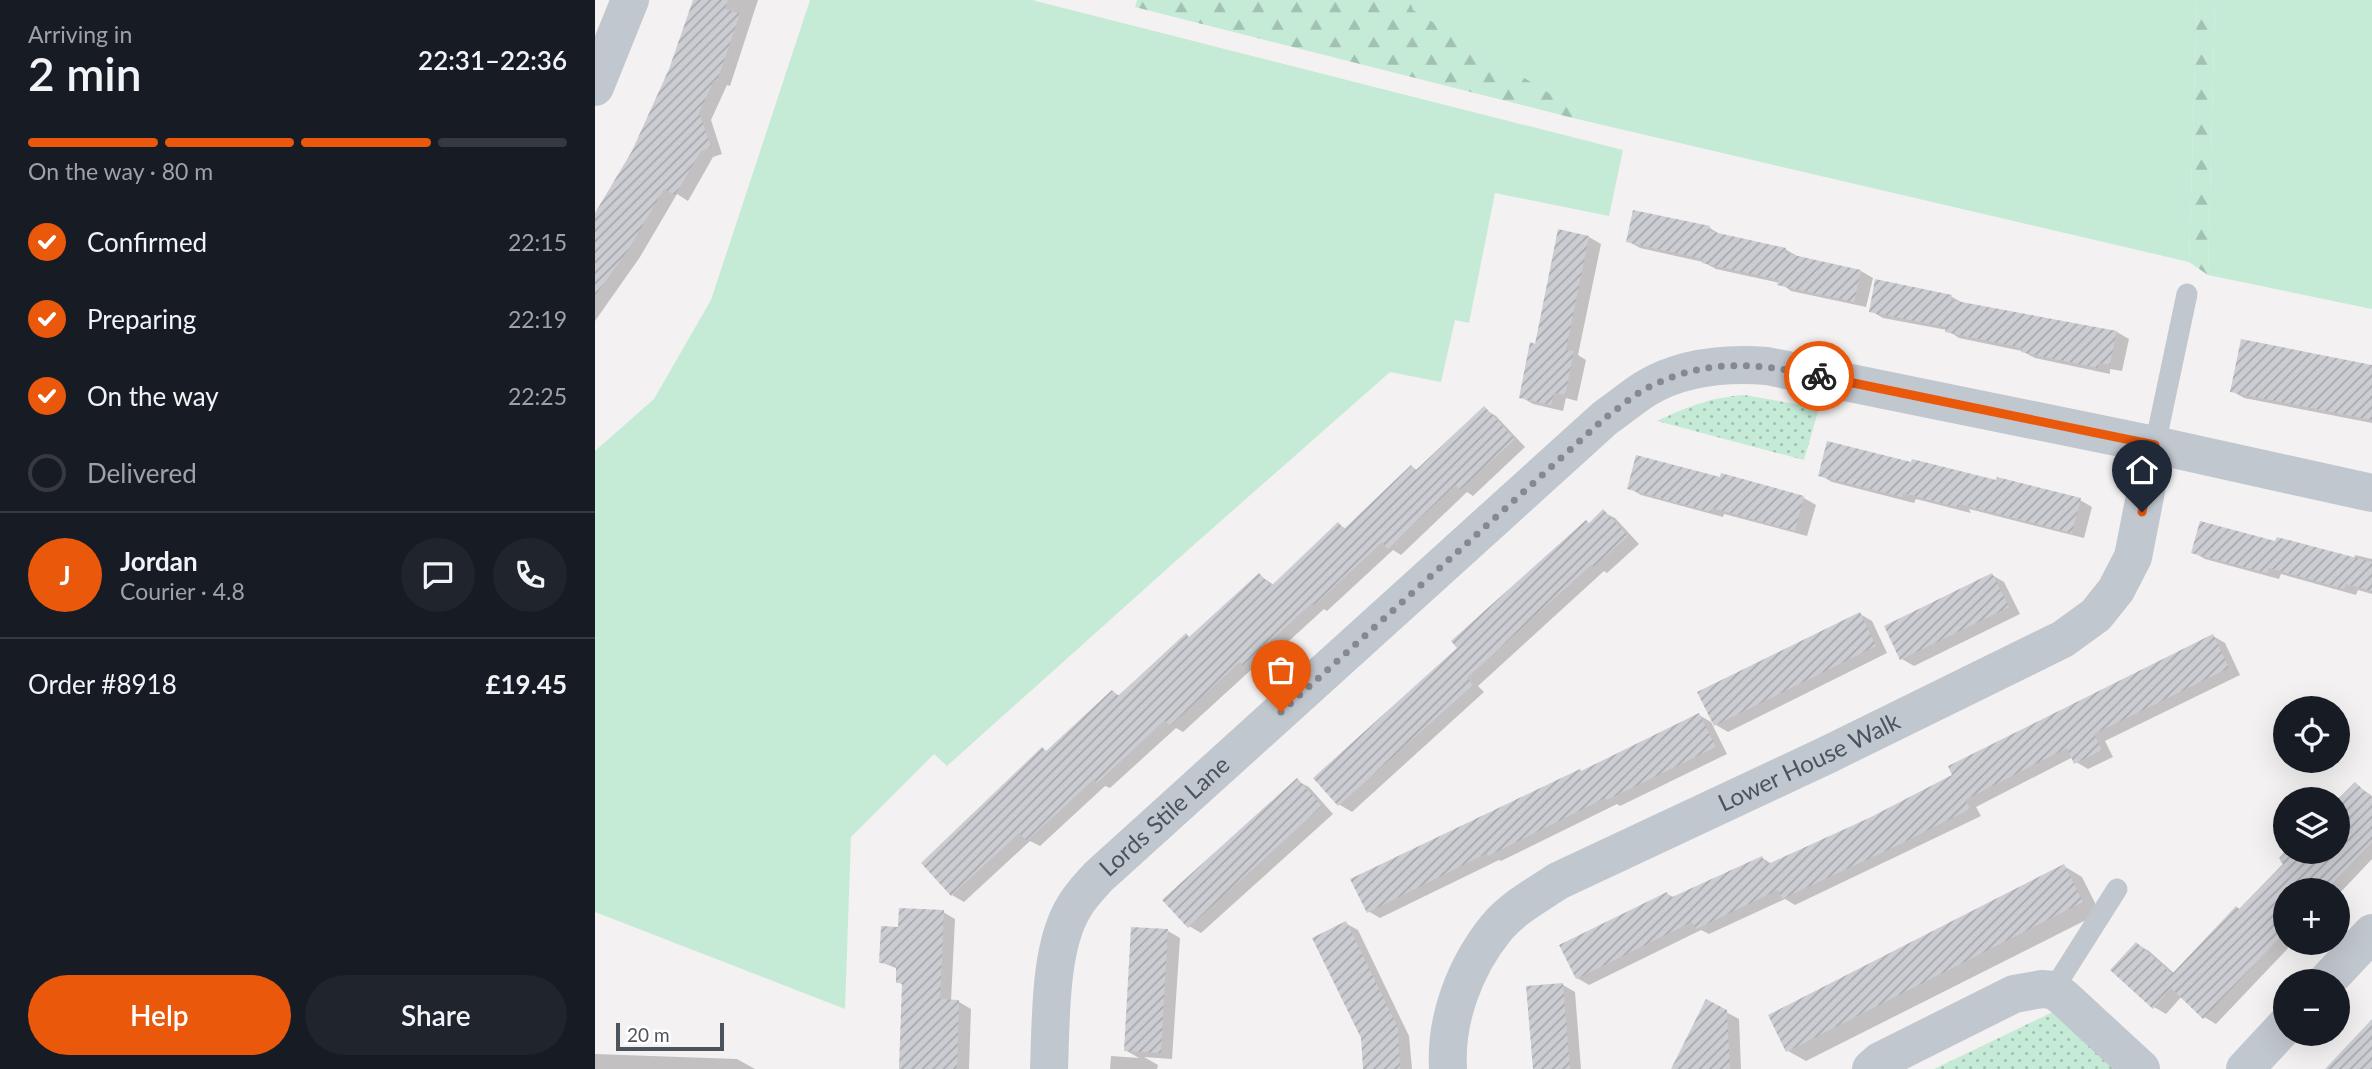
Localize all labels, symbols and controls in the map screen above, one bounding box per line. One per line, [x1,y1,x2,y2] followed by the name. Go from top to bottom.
[28,20,132,48] text: Arriving in
[418,44,567,76] text: 22:31–22:36
[28,46,142,101] text: 2 min
[28,157,213,185] text: On the way · 80 m
[28,223,66,261] icon: check
[87,226,207,258] text: Confirmed
[508,228,567,256] text: 22:15
[28,300,66,338] icon: check
[87,303,196,335] text: Preparing
[508,305,567,333] text: 22:19
[1784,341,1854,411] courier
[1800,357,1838,395] icon: bike
[28,377,66,415] icon: check
[87,380,219,412] text: On the way
[508,382,567,410] text: 22:25
[2112,440,2172,512] pin
[2123,451,2161,489] icon: home
[87,457,197,489] text: Delivered
[401,538,475,612] button: chat
[493,538,567,612] button: phone
[120,545,198,577] text: Jordan
[59,559,71,591] text: J
[120,577,245,605] text: Courier · 4.8
[1251,640,1311,712] pin
[1262,651,1300,689] icon: bag
[28,668,177,700] text: Order #8918
[485,668,567,700] text: £19.45
[2273,696,2350,1046] map controls
[2273,696,2350,773] button: locate
[1713,705,1905,817] street label: Lower House Walk
[1093,749,1235,882] street label: Lords Stile Lane
[2273,787,2350,864] button: layers
[2273,878,2350,955] button: +
[2273,969,2350,1046] button: −
[28,975,291,1055] button: Help
[305,975,567,1055] button: Share
[616,1020,725,1052] scale bar
[627,1023,670,1046] text: 20 m

